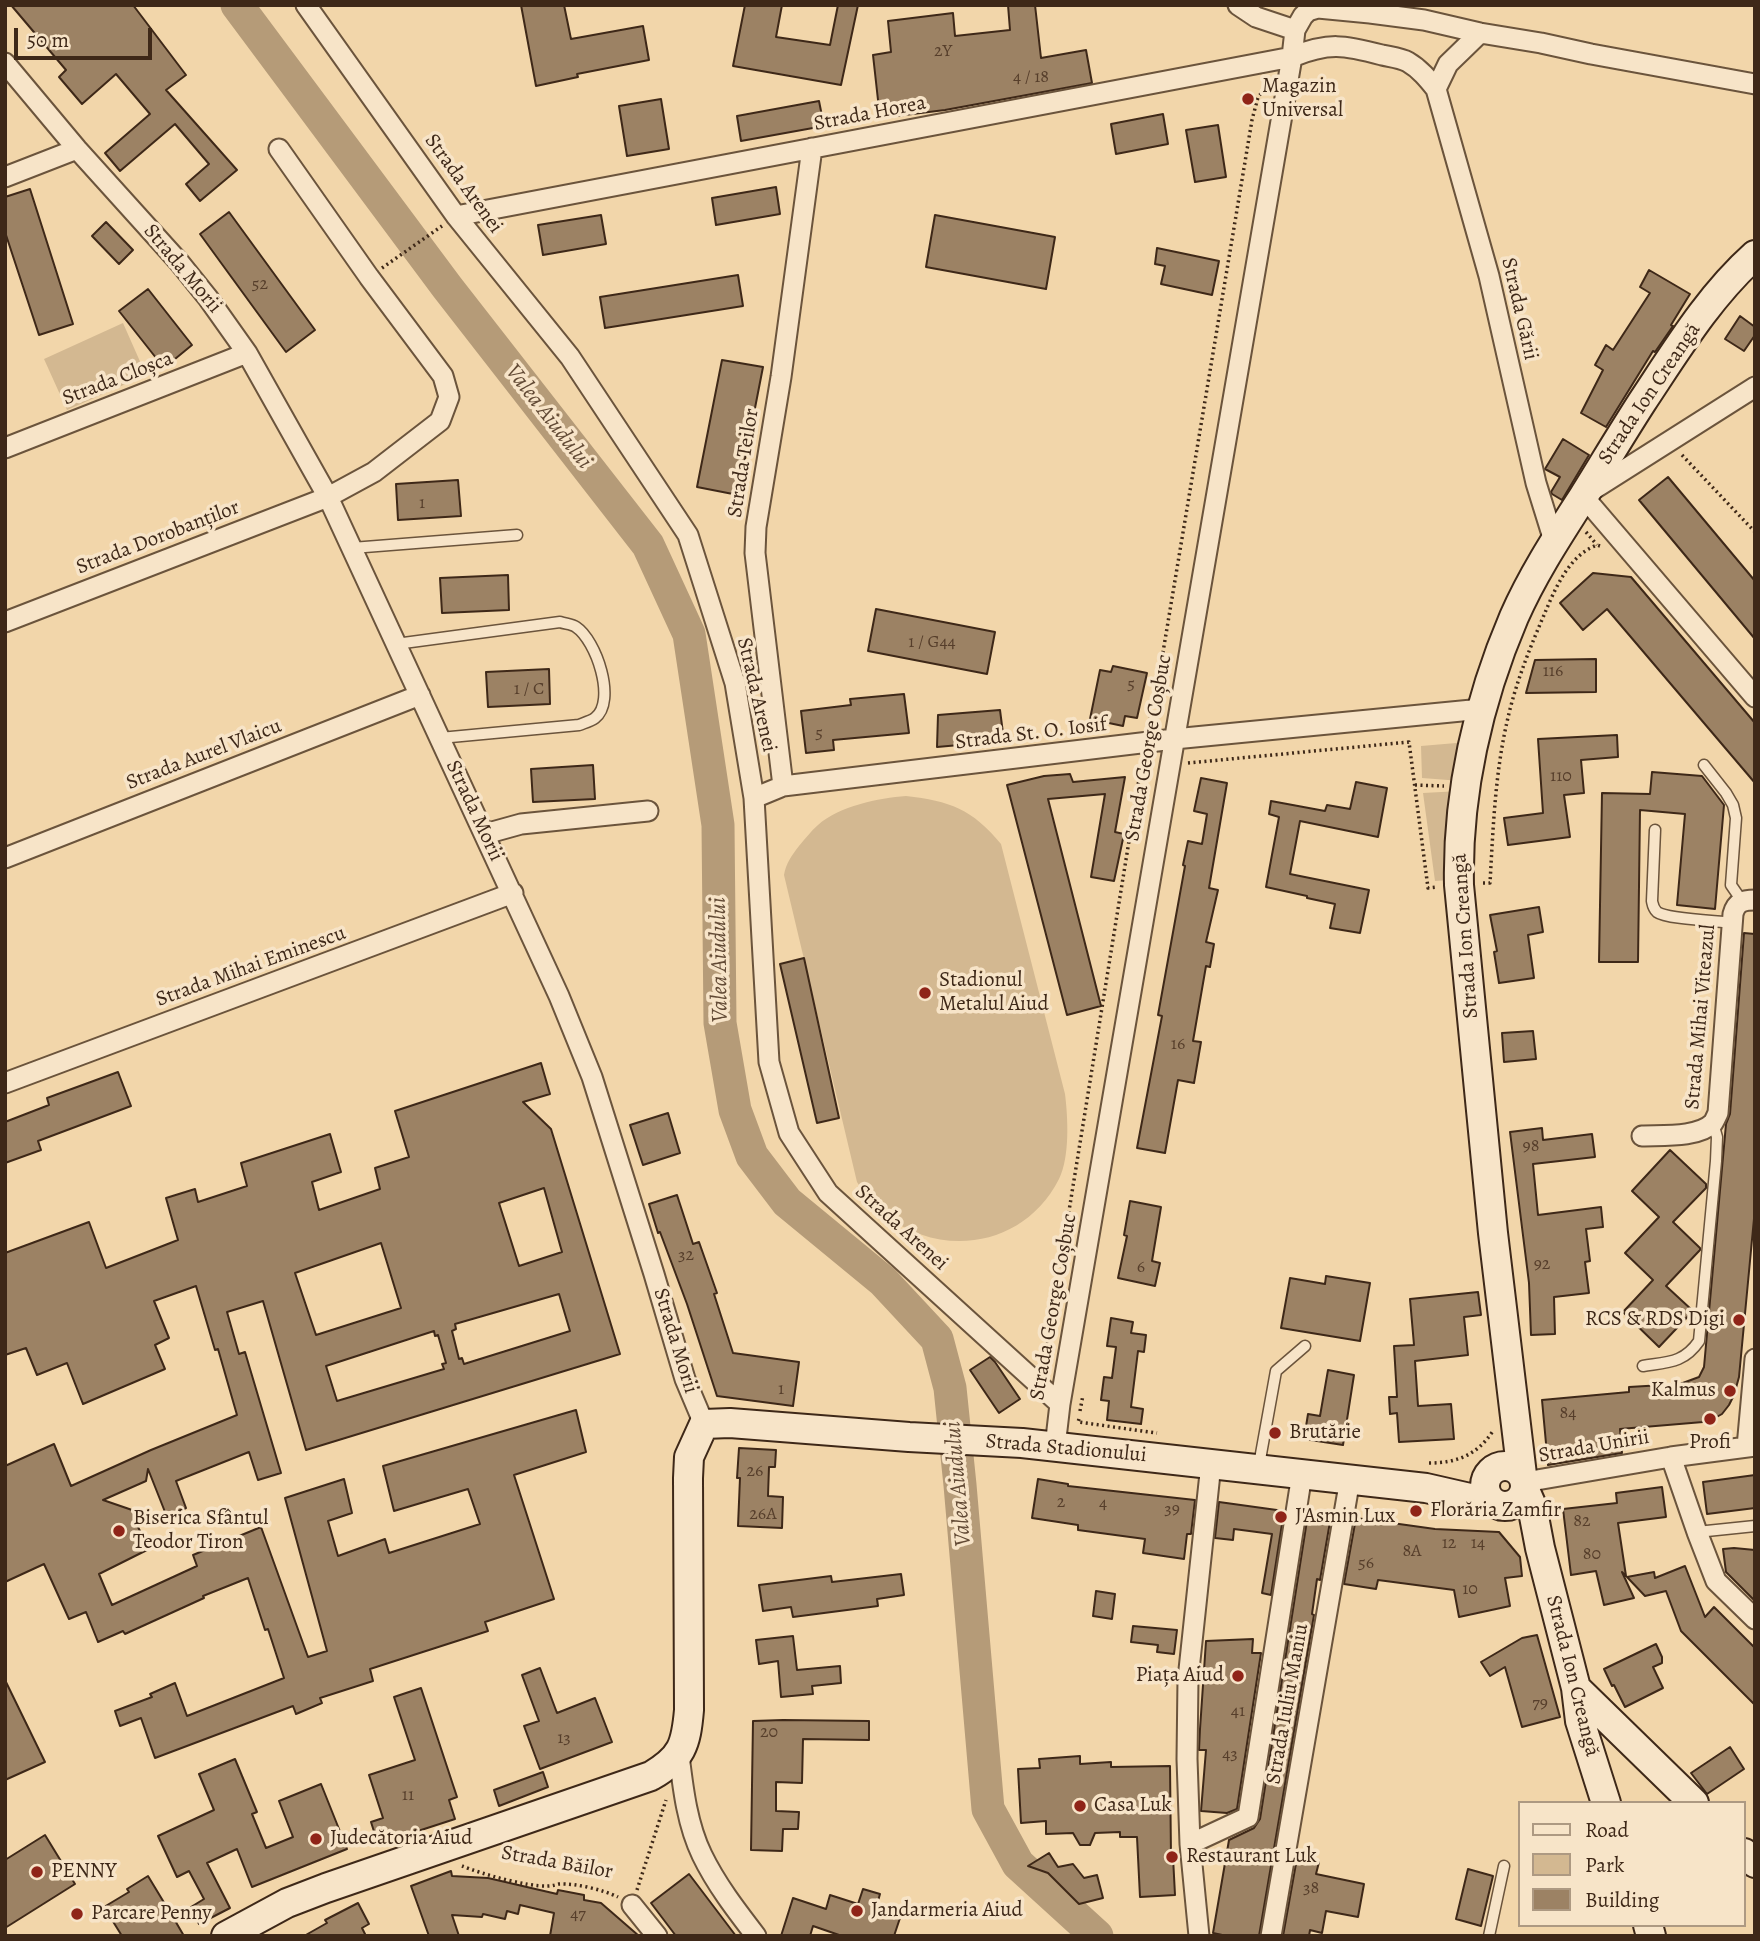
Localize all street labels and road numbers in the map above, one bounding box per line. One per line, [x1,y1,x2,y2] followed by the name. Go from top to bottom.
[812,91,928,137] street label: Strada Horea
[418,129,508,239] street label: Strada Arenei
[137,219,227,319] street label: Strada Morii
[1495,255,1543,363] street label: Strada Gării
[1593,318,1707,470] street label: Strada Ion Creangă
[59,346,177,412] street label: Strada Cloșca
[723,407,765,519] street label: Strada Teilor
[73,495,243,581] street label: Strada Dorobanților
[731,635,781,755] street label: Strada Arenei
[1120,653,1178,843] street label: Strada George Coșbuc
[954,712,1108,756] street label: Strada St. O. Iosif
[123,714,285,796] street label: Strada Aurel Vlaicu
[440,756,508,866] street label: Strada Morii
[1448,853,1484,1019] street label: Strada Ion Creangă
[153,921,349,1013] street label: Strada Mihai Eminescu
[1680,923,1722,1111] street label: Strada Mihai Viteazul
[849,1180,953,1276] street label: Strada Arenei
[1025,1212,1083,1402] street label: Strada George Coșbuc
[647,1285,703,1397] street label: Strada Morii
[1537,1425,1651,1469] street label: Strada Unirii
[984,1429,1148,1469] street label: Strada Stadionului
[1540,1593,1604,1759] street label: Strada Ion Creangă
[1261,1622,1315,1786] street label: Strada Iuliu Maniu
[499,1841,615,1885] street label: Strada Băilor

